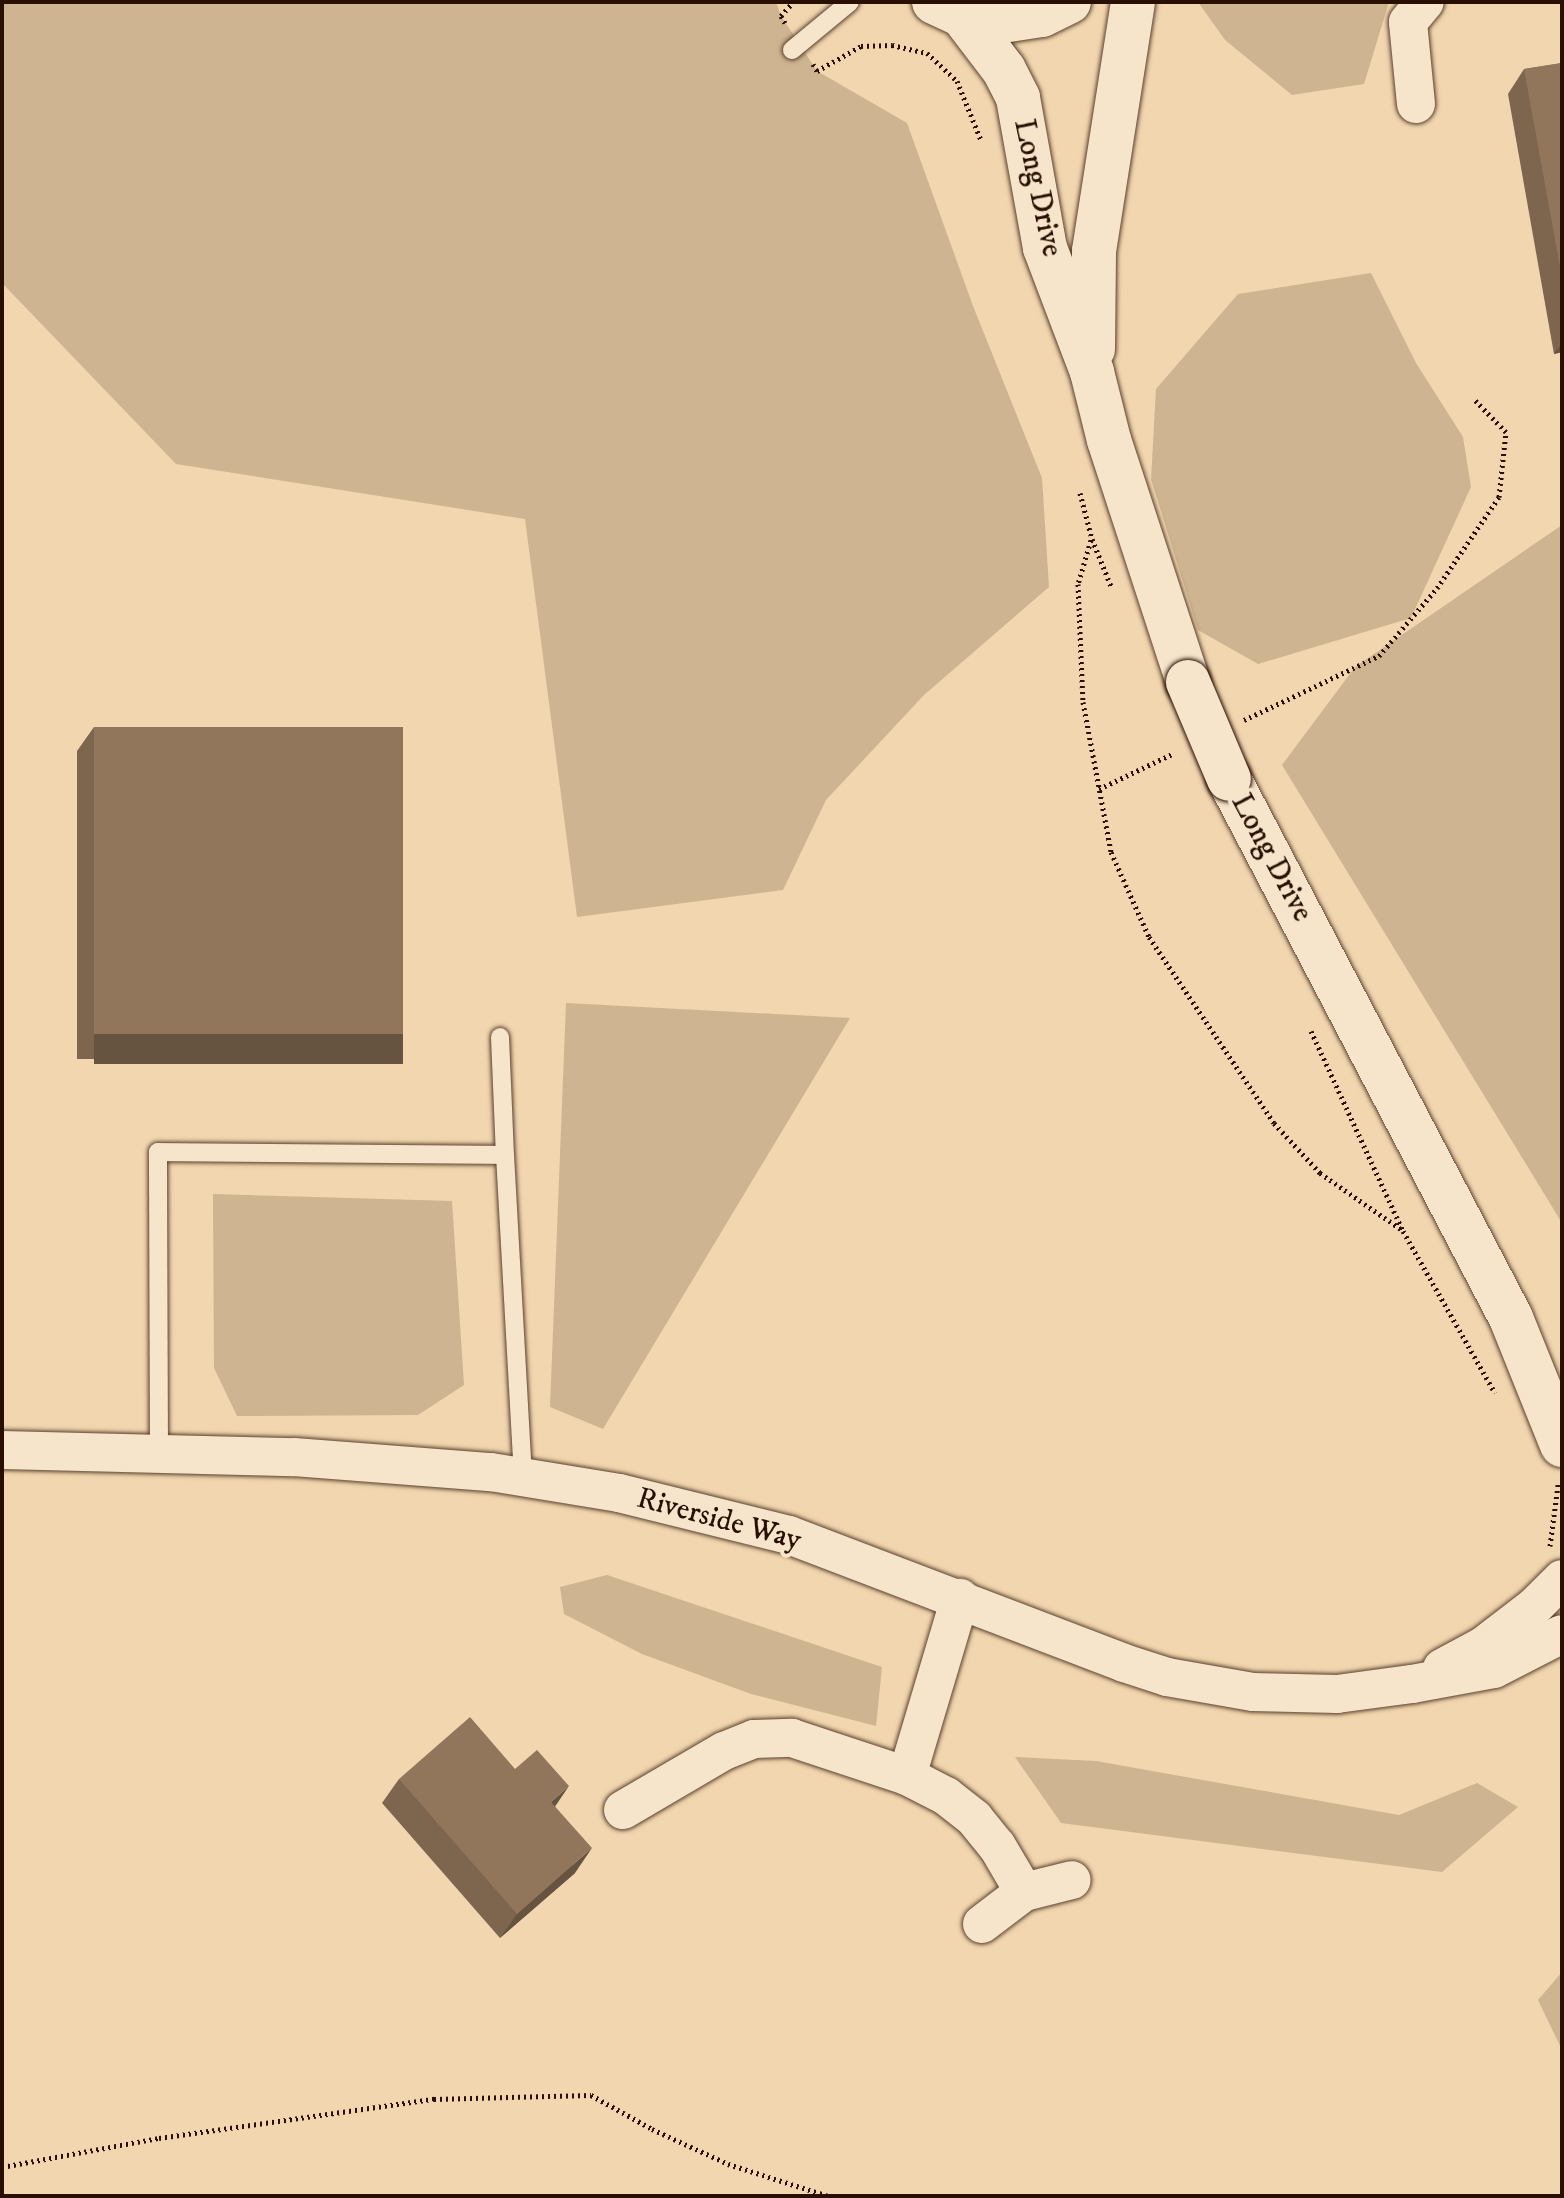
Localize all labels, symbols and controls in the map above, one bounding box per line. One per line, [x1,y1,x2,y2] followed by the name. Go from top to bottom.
[1005,116,1069,260] street label: Long Drive
[1222,788,1320,928] street label: Long Drive
[633,1481,805,1559] street label: Riverside Way

